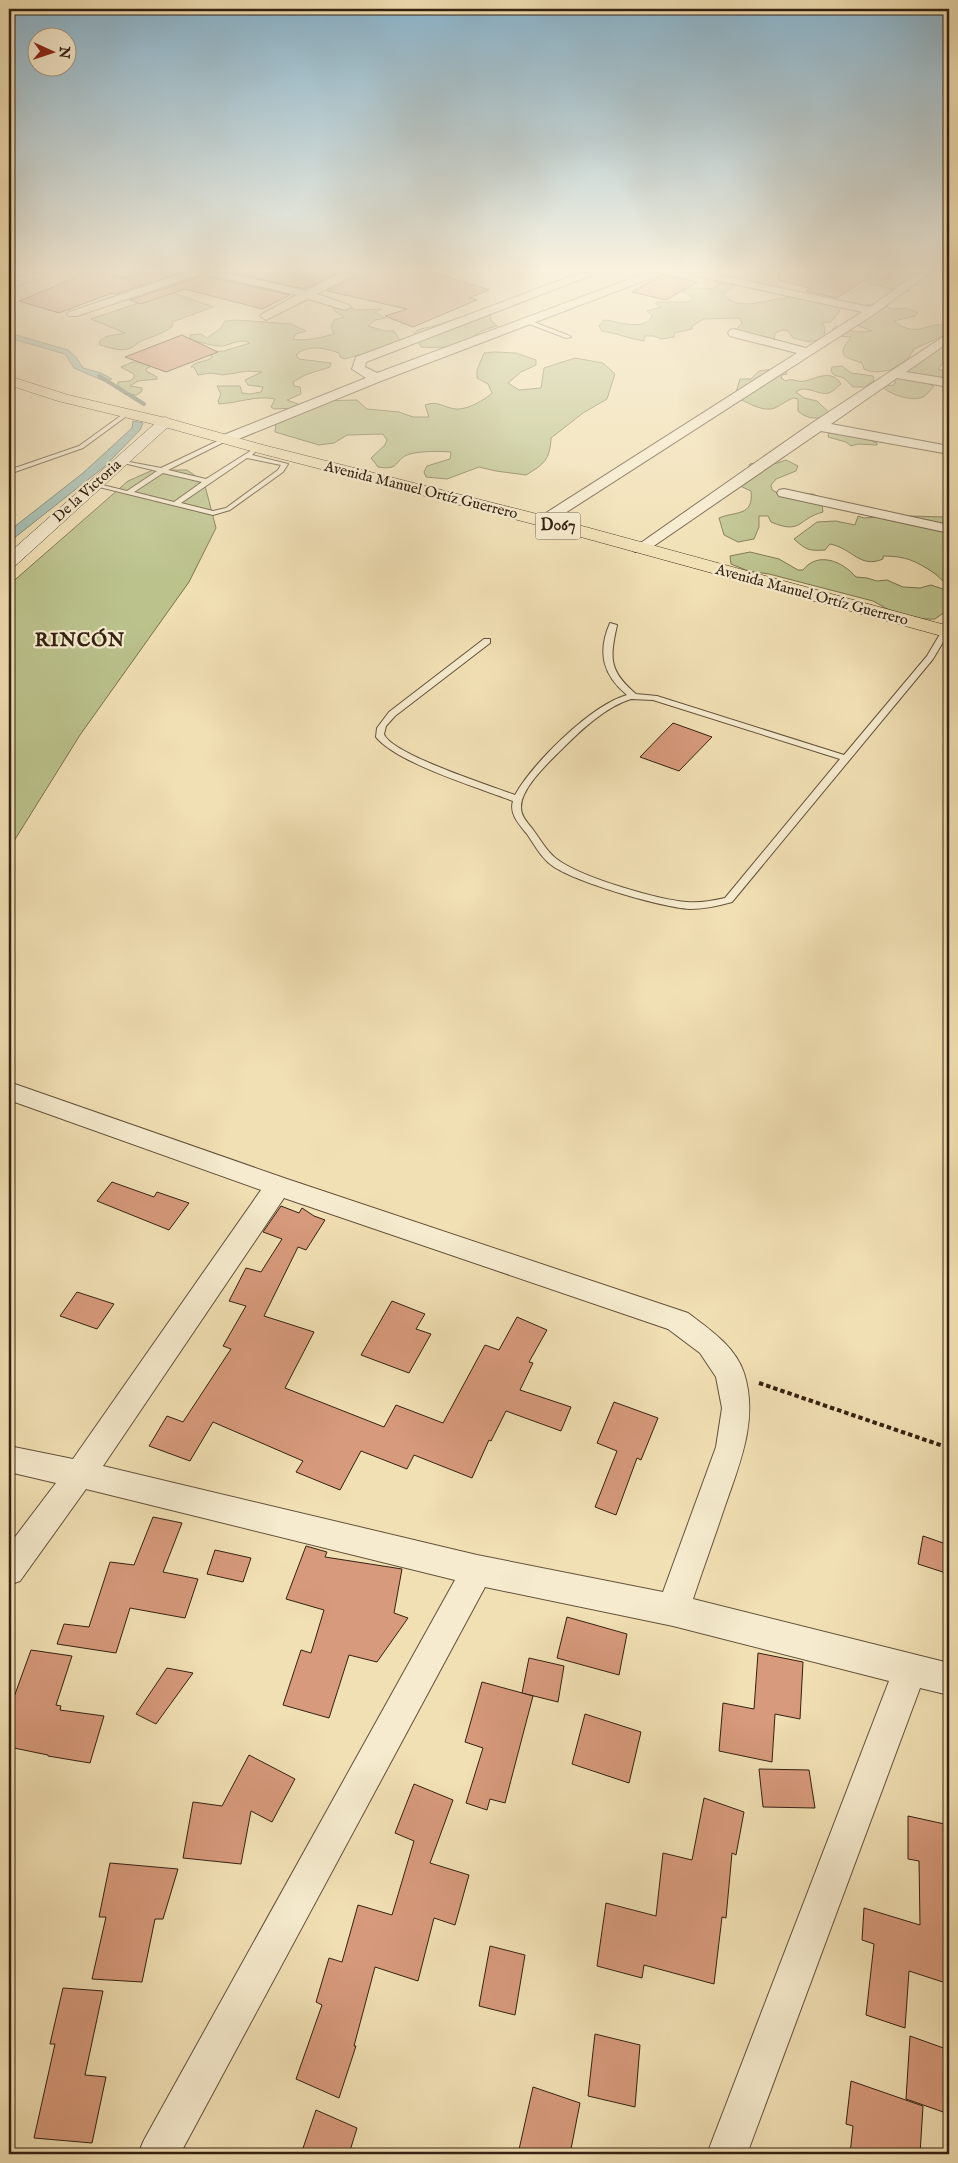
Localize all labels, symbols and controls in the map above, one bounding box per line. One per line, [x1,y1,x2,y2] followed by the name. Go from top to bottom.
[28,28,78,78] north arrow
[55,45,73,59] text: N
[49,455,125,527] street label: De la Victoria
[321,456,520,523] street label: Avenida Manuel Ortíz Guerrero
[536,512,580,540] road number: D067
[713,560,911,630] street label: Avenida Manuel Ortíz Guerrero
[35,628,125,653] district label: RINCÓN

